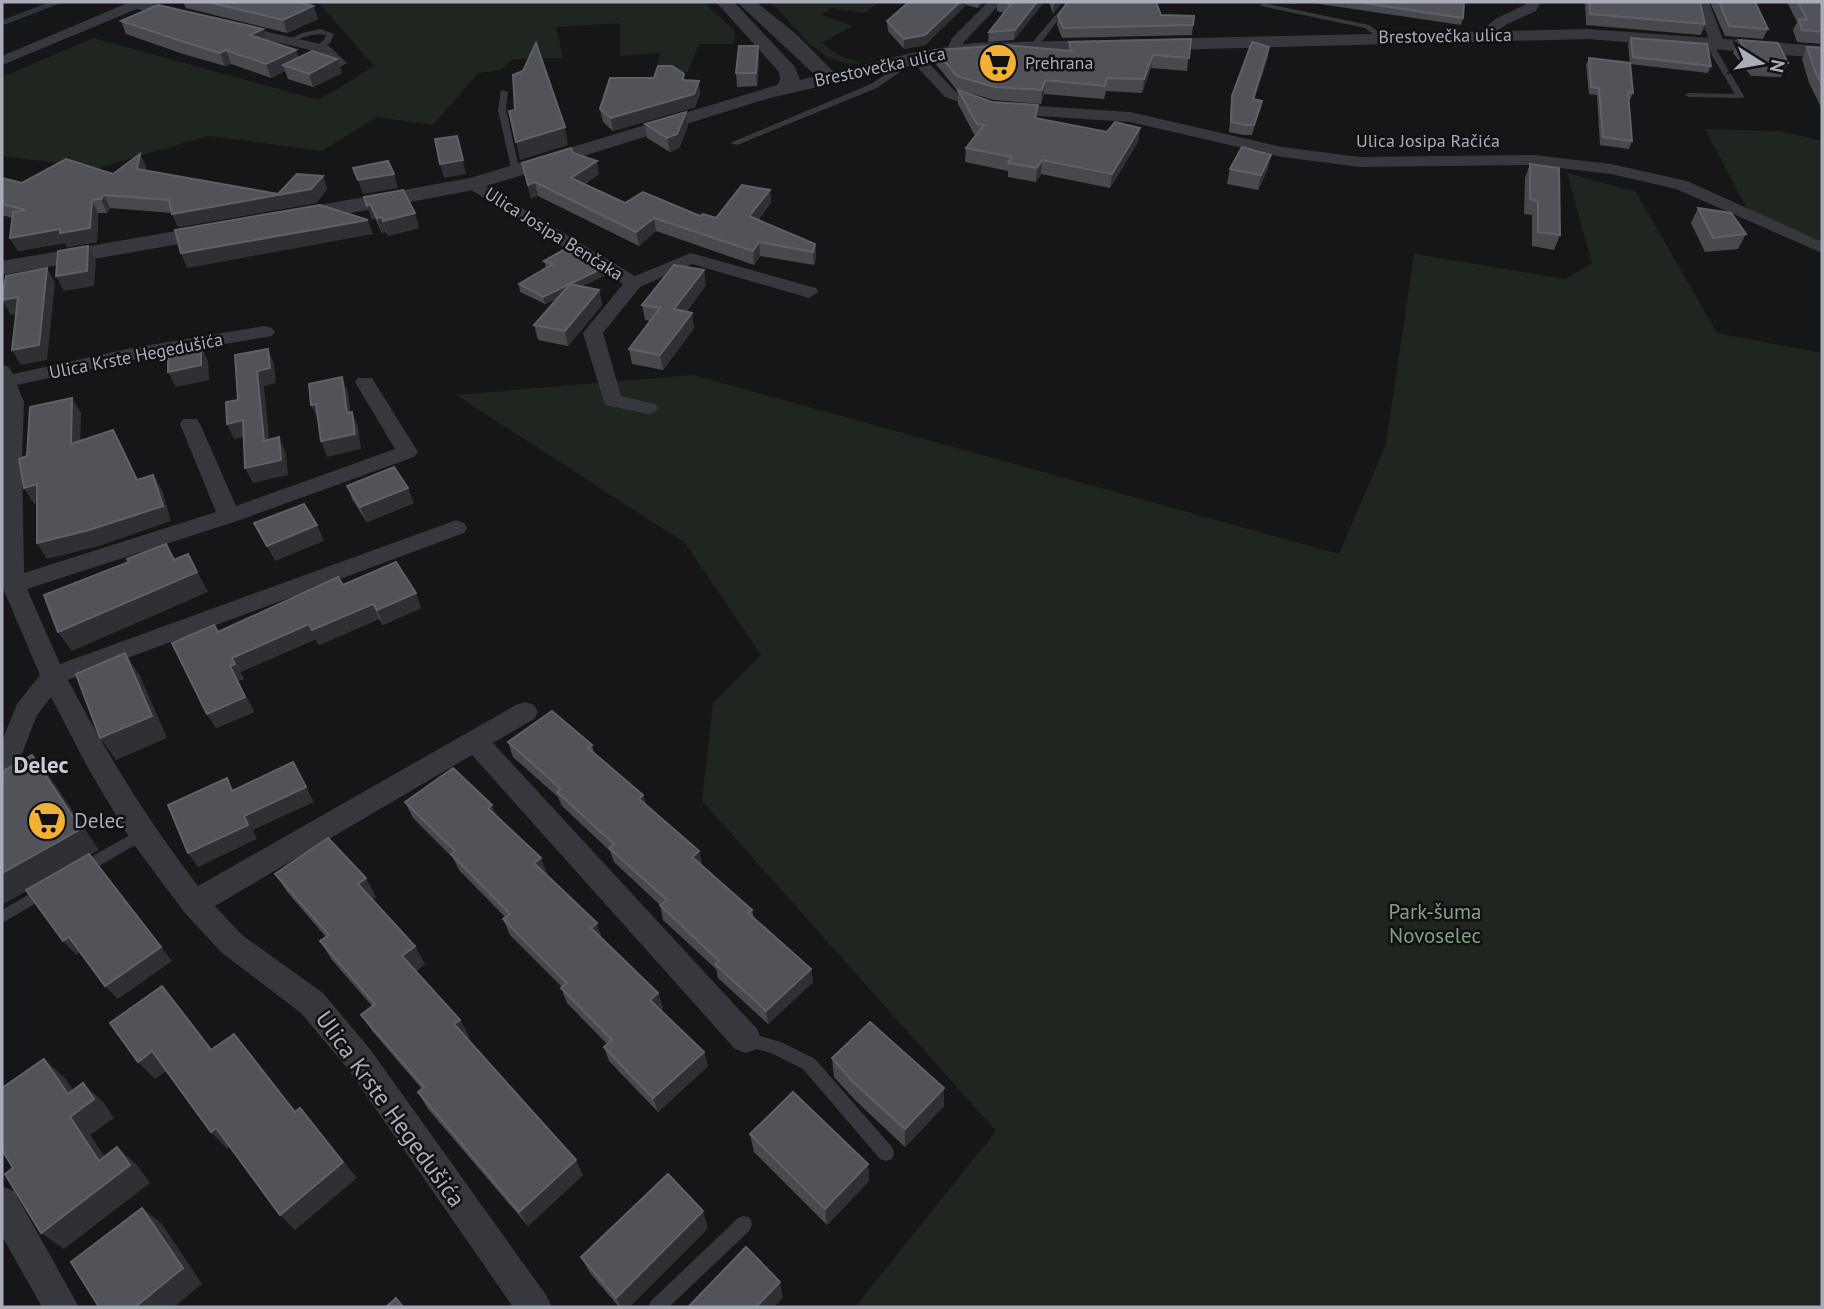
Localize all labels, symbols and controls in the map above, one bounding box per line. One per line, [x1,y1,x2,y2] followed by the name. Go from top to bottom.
[1378,23,1512,48] street label: Brestovečka ulica
[1726,28,1796,98] north arrow
[812,41,948,92] street label: Brestovečka ulica
[977,42,1019,84] supermarket icon: Prehrana
[1025,51,1093,74] place label: Prehrana
[1765,58,1791,75] text: N
[1356,129,1500,152] street label: Ulica Josipa Račića
[481,182,628,285] street label: Ulica Josipa Benčaka
[47,327,225,384] street label: Ulica Krste Hegedušića
[14,750,68,779] district label: Delec
[26,800,68,842] supermarket icon: Delec
[74,807,124,834] place label: Delec
[1389,898,1481,949] park label: Park-šuma Novoselec
[309,1004,472,1213] street label: Ulica Krste Hegedušića

